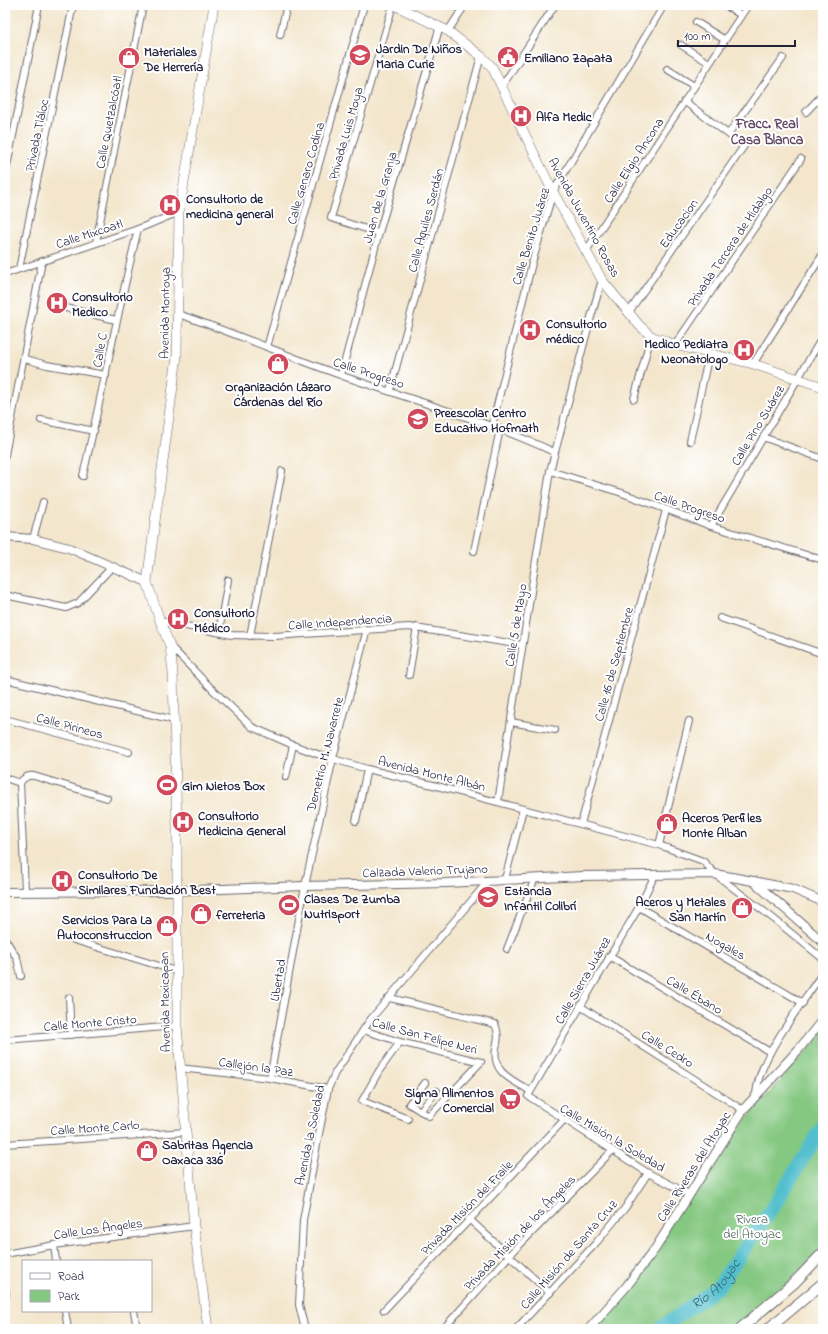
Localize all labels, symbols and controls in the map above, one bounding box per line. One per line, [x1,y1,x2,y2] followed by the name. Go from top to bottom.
[678,22,795,48] scale bar
[684,28,711,46] text: 100 m
[376,40,463,74] place label: Jardin De Niños Maria Curie
[347,42,373,68] school or university icon: Jardin De Niños Maria Curie
[143,43,203,77] place label: Materiales De Herrería
[495,44,521,70] public building icon: Emiliano Zapata
[116,45,142,71] shop icon: Materiales De Herrería
[524,49,612,68] place label: Emiliano Zapata
[91,74,128,170] street label: Calle Quetzalcóatl
[324,85,370,182] street label: Privada Luis Moya
[21,97,54,173] street label: Privada Tláloc
[508,103,534,129] hospital icon: Alfa Medic
[536,108,593,127] place label: Alfa Medic
[599,114,670,208] street label: Calle Eligio Ancona
[731,114,804,151] district label: Fracc. Real Casa Blanca
[283,120,330,227] street label: Calle Genaro Codina
[358,149,403,245] street label: Juan de la Granja
[543,154,625,281] street label: Avenida Juventino Rosas
[403,166,449,275] street label: Calle Aquiles Serdán
[683,183,779,311] street label: Privada Tercera de Hidalgo
[508,185,555,287] street label: Calle Benito Juárez
[186,190,274,226] place label: Consultorio de medicina general
[157,192,183,218] hospital icon: Consultorio de medicina general
[655,195,703,253] street label: Educacion
[54,215,125,254] street label: Calle Mixcoatl
[155,267,177,359] street label: Avenida Montoya
[72,288,133,322] place label: Consultorio Medico
[44,290,70,316] hospital icon: Consultorio Medico
[546,315,607,349] place label: Consultorio médico
[517,317,543,343] hospital icon: Consultorio médico
[88,331,113,369] street label: Calle C
[644,335,728,371] place label: Medico Pediatra Neonatologo
[731,337,757,363] hospital icon: Medico Pediatra Neonatologo
[265,351,291,377] shop icon: Organización Lázaro Cárdenas del Río
[330,353,407,395] street label: Calle Progreso
[225,378,331,412] place label: Organización Lázaro Cárdenas del Río
[727,382,790,470] street label: Calle Pino Suárez
[434,404,539,438] place label: Preescolar Centro Educativo Hofmath
[405,406,431,432] school or university icon: Preescolar Centro Educativo Hofmath
[651,486,728,530] street label: Calle Progreso
[501,582,533,668] street label: Calle 5 de Mayo
[194,604,255,638] place label: Consultorio Médico
[590,605,639,724] street label: Calle 16 de Septiembre
[165,606,191,632] hospital icon: Consultorio Médico
[287,609,393,636] street label: Calle Independencia
[302,695,349,815] street label: Demetrio M. Navarrete
[34,708,106,745] street label: Calle Pirineos
[376,752,487,797] street label: Avenida Monte Albán
[154,772,180,798] sports icon: Gim Nietos Box
[182,777,265,796] place label: Gim Nietos Box
[198,807,286,841] place label: Consultorio Medicina General
[170,809,196,835] hospital icon: Consultorio Medicina General
[682,809,762,843] place label: Aceros Perfiles Monte Alban
[654,811,680,837] shop icon: Aceros Perfiles Monte Alban
[362,860,488,883] street label: Calzada Valerio Trujano
[78,866,216,900] place label: Consultorio De Similares Fundación Best
[49,868,75,894] hospital icon: Consultorio De Similares Fundación Best
[504,882,577,916] place label: Estancia Infantil Colibrí
[475,884,501,910] school or university icon: Estancia Infantil Colibrí
[304,890,400,924] place label: Clases De Zumba Nutrisport
[276,892,302,918] sports icon: Clases De Zumba Nutrisport
[636,893,727,927] place label: Aceros y Metales San Martín
[729,895,755,921] shop icon: Aceros y Metales San Martín
[188,901,214,927] shop icon: ferreteria
[215,906,265,925] place label: ferreteria
[57,911,153,945] place label: Servicios Para La Autoconstruccion
[154,913,180,939] shop icon: Servicios Para La Autoconstruccion
[701,927,749,966] street label: Nogales
[551,933,616,1028] street label: Calle Sierra Juárez
[155,951,176,1053] street label: Avenida Mexicapan
[265,957,292,1003] street label: Libertad
[663,971,726,1020] street label: Calle Ébano
[43,1010,138,1037] street label: Calle Monte Cristo
[370,1013,479,1060] street label: Calle San Felipe Neri
[637,1026,697,1073] street label: Calle Cedro
[217,1053,295,1082] street label: Callejón la Paz
[291,1083,331,1187] street label: Avenida la Soledad
[405,1084,494,1118] place label: Sigma Alimentos Comercial
[497,1086,523,1112] supermarket icon: Sigma Alimentos Comercial
[556,1099,669,1178] street label: Calle Misión la Soledad
[653,1108,737,1226] street label: Calle Riveras del Atoyac
[50,1116,141,1141] street label: Calle Monte Carlo
[162,1136,253,1170] place label: Sabritas Agencia Oaxaca 336
[134,1138,160,1164] shop icon: Sabritas Agencia Oaxaca 336
[417,1156,518,1260] street label: Privada Misión del Fraile
[460,1171,581,1296] street label: Privada Misión de los Ángeles
[516,1196,623,1314] street label: Calle Misión de Santa Cruz
[723,1210,781,1245] park label: Rivera del Atoyac
[52,1214,144,1246] street label: Calle Los Ángeles
[687,1255,746,1315] water label: Río Atoyac
[22,1260,152,1312] legend
[58,1268,84,1286] text: Road
[58,1288,80,1306] text: Park

